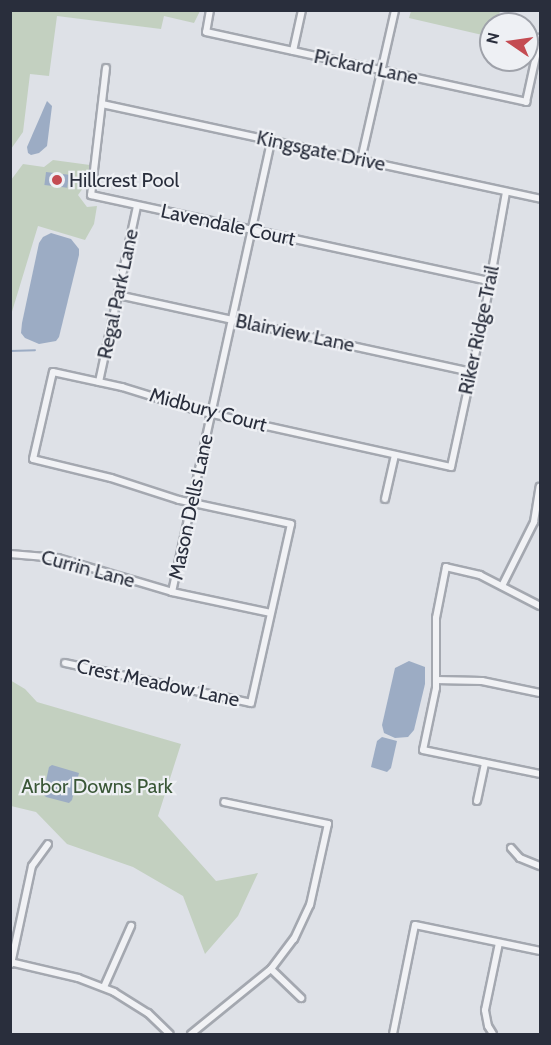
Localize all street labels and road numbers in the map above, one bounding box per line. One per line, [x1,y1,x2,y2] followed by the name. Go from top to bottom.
[312,44,420,90] street label: Pickard Lane
[254,126,388,176] street label: Kingsgate Drive
[159,199,297,251] street label: Lavendale Court
[93,227,143,361] street label: Regal Park Lane
[454,263,504,397] street label: Riker Ridge Trail
[233,309,357,357] street label: Blairview Lane
[147,383,269,437] street label: Midbury Court
[164,432,218,582] street label: Mason Dells Lane
[38,545,138,593] street label: Currin Lane
[74,654,242,712] street label: Crest Meadow Lane

